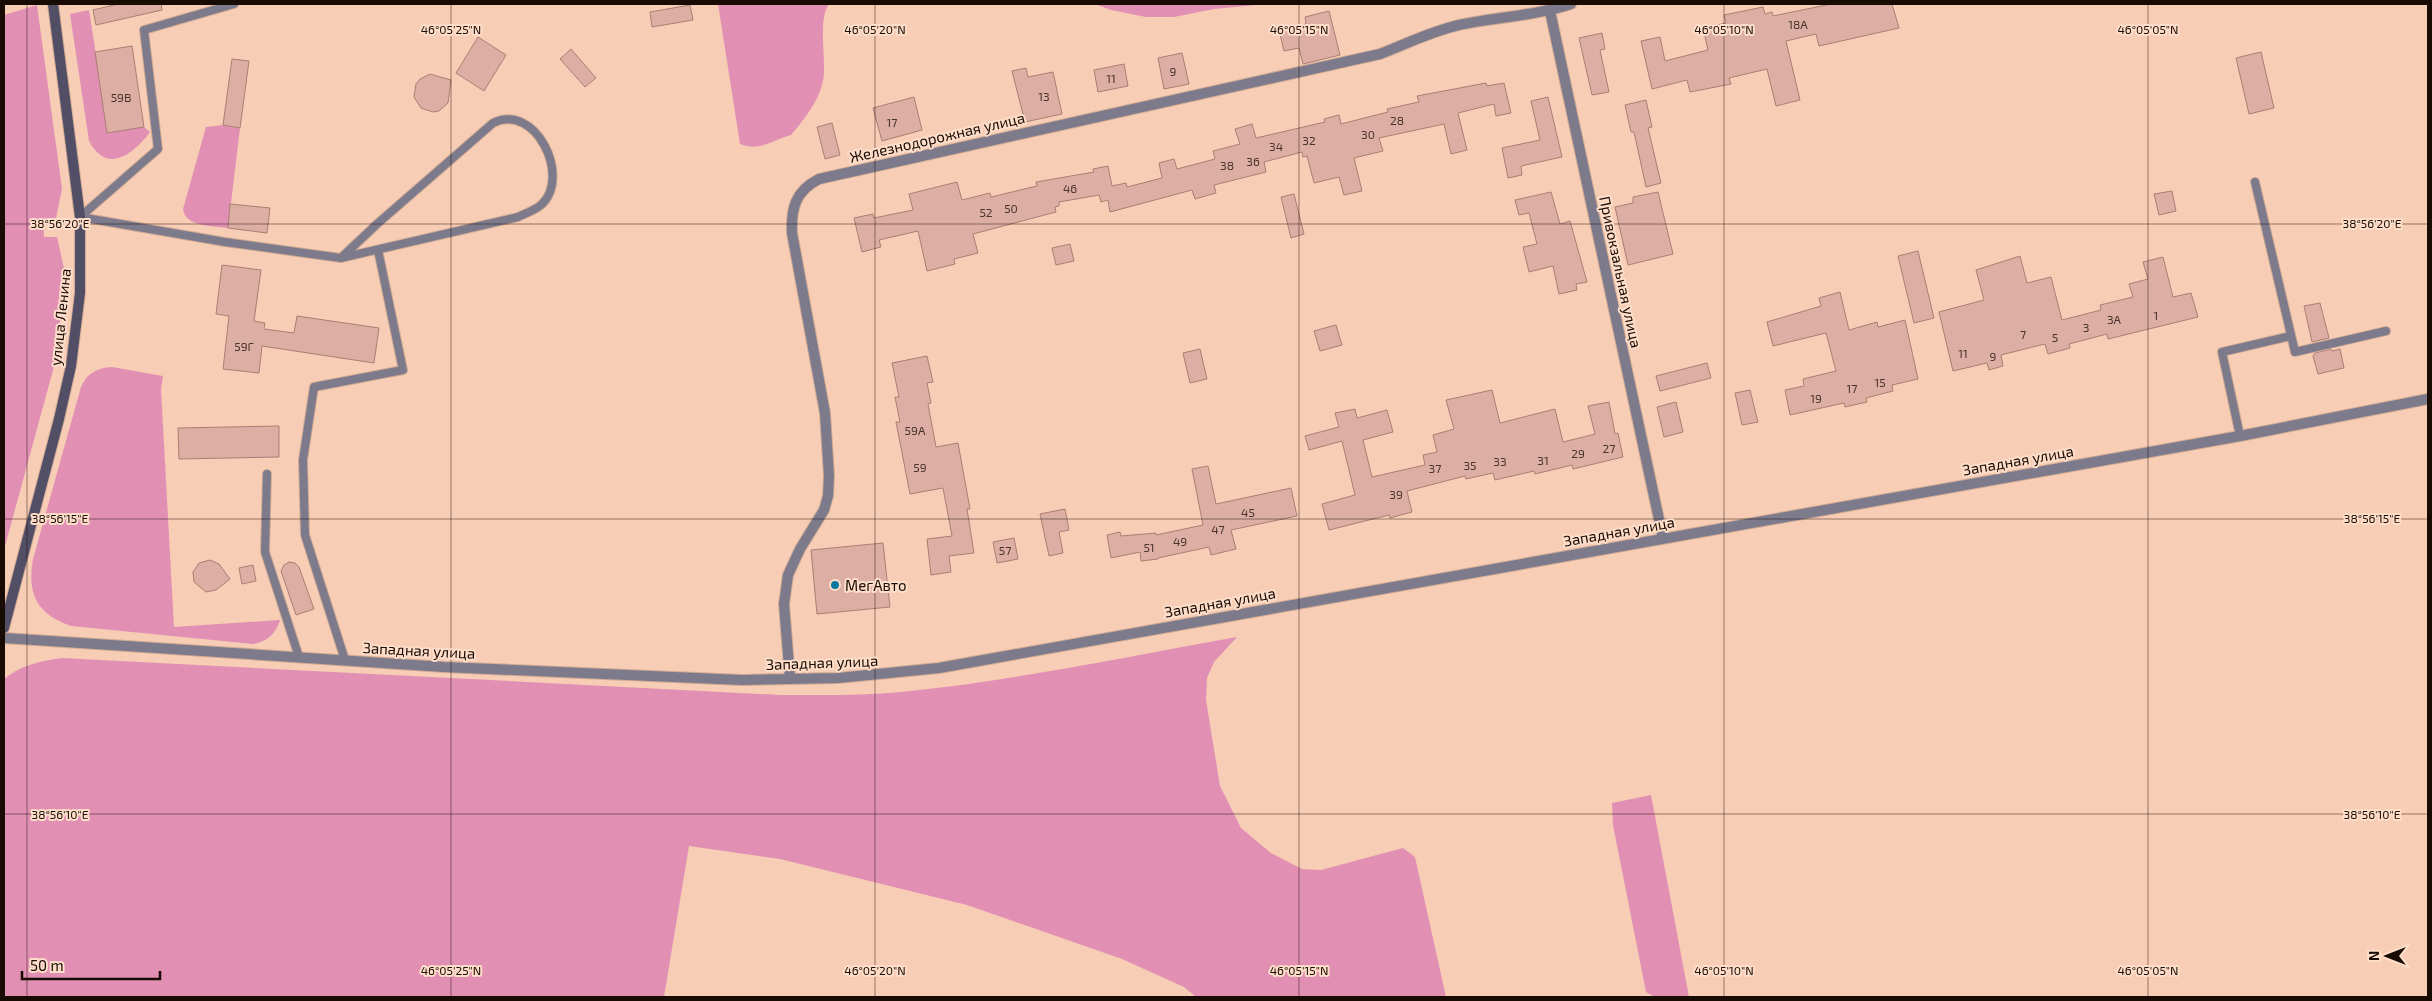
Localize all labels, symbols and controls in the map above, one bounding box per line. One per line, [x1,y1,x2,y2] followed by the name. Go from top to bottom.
[1788,17,1808,31] house number: 18А
[421,22,481,36] text: 46°05'25"N
[844,22,906,36] text: 46°05'20"N
[1270,22,1328,36] text: 46°05'15"N
[1694,22,1754,36] text: 46°05'10"N
[2117,22,2179,36] text: 46°05'05"N
[1170,64,1177,78] house number: 9
[1106,71,1116,85] house number: 11
[1038,89,1050,103] house number: 13
[111,90,131,104] house number: 59В
[848,108,1027,167] street label: Железнодорожная улица
[1390,113,1404,127] house number: 28
[887,115,897,129] house number: 17
[1361,127,1375,141] house number: 30
[1302,133,1316,147] house number: 32
[1269,139,1283,153] house number: 34
[1246,154,1260,168] house number: 36
[1220,158,1234,172] house number: 38
[1063,181,1077,195] house number: 46
[1595,194,1646,350] street label: Привокзальная улица
[1004,201,1018,215] house number: 50
[979,205,993,219] house number: 52
[30,216,90,230] text: 38°56'20"E
[2342,216,2402,230] text: 38°56'20"E
[46,267,75,367] street label: улица Ленина
[2154,308,2158,322] house number: 1
[2107,312,2122,326] house number: 3А
[2083,320,2089,334] house number: 3
[2020,327,2026,341] house number: 7
[2052,330,2058,344] house number: 5
[234,339,254,353] house number: 59Г
[1958,346,1968,360] house number: 11
[1990,349,1997,363] house number: 9
[1874,375,1886,389] house number: 15
[1847,381,1857,395] house number: 17
[1810,391,1822,405] house number: 19
[905,423,926,437] house number: 59А
[1603,441,1615,455] house number: 27
[1961,441,2075,480] street label: Западная улица
[1571,446,1585,460] house number: 29
[1537,453,1549,467] house number: 31
[1493,454,1507,468] house number: 33
[1463,458,1477,472] house number: 35
[913,460,927,474] house number: 59
[1429,461,1441,475] house number: 37
[1389,487,1403,501] house number: 39
[1241,505,1255,519] house number: 45
[32,511,88,525] text: 38°56'15"E
[2344,511,2400,525] text: 38°56'15"E
[1562,512,1676,551] street label: Западная улица
[1211,522,1225,536] house number: 47
[1173,534,1187,548] house number: 49
[1143,540,1155,554] house number: 51
[999,543,1011,557] house number: 57
[845,576,907,594] place label: МегАвто
[829,579,841,591] marker: МегАвто
[1163,583,1277,622] street label: Западная улица
[362,638,476,663] street label: Западная улица
[765,651,879,674] street label: Западная улица
[31,807,89,821] text: 38°56'10"E
[2343,807,2401,821] text: 38°56'10"E
[2362,931,2412,981] north arrow
[22,948,160,980] scale bar
[2365,951,2382,961] text: N
[30,956,64,974] text: 50 m
[421,963,481,977] text: 46°05'25"N
[844,963,906,977] text: 46°05'20"N
[1270,963,1328,977] text: 46°05'15"N
[1694,963,1754,977] text: 46°05'10"N
[2117,963,2179,977] text: 46°05'05"N

